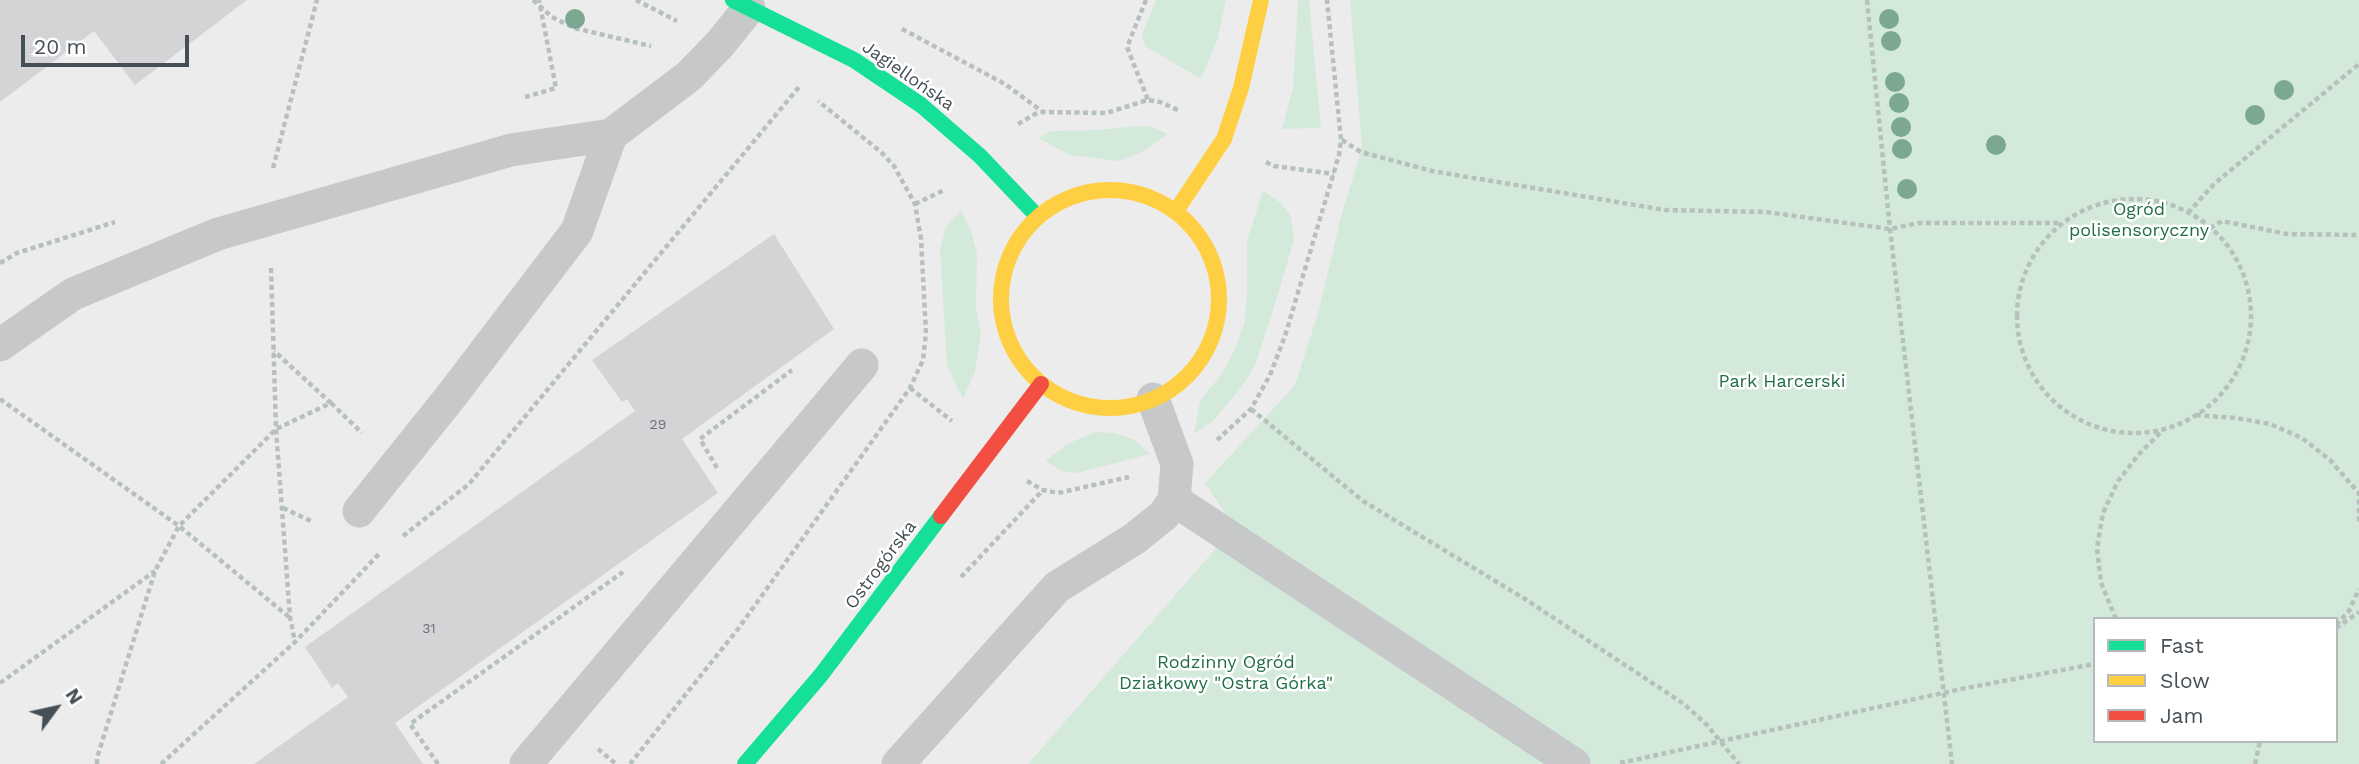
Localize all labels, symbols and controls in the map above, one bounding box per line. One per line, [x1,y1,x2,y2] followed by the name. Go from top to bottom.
[24,21,192,65] scale bar
[34,34,86,59] text: 20 m
[858,36,958,116] street label: Jagiellońska
[2069,199,2209,242] park label: Ogród polisensoryczny
[1718,371,1846,393] park label: Park Harcerski
[650,417,666,433] house number: 29
[841,516,921,614] street label: Ostrogórska
[2093,617,2338,743] legend
[422,621,436,637] house number: 31
[2160,633,2204,658] text: Fast
[1119,652,1333,694] park label: Rodzinny Ogród Działkowy "Ostra Górka"
[2160,668,2210,693] text: Slow
[21,673,91,743] north arrow
[61,684,88,708] text: N
[2160,703,2203,728] text: Jam

